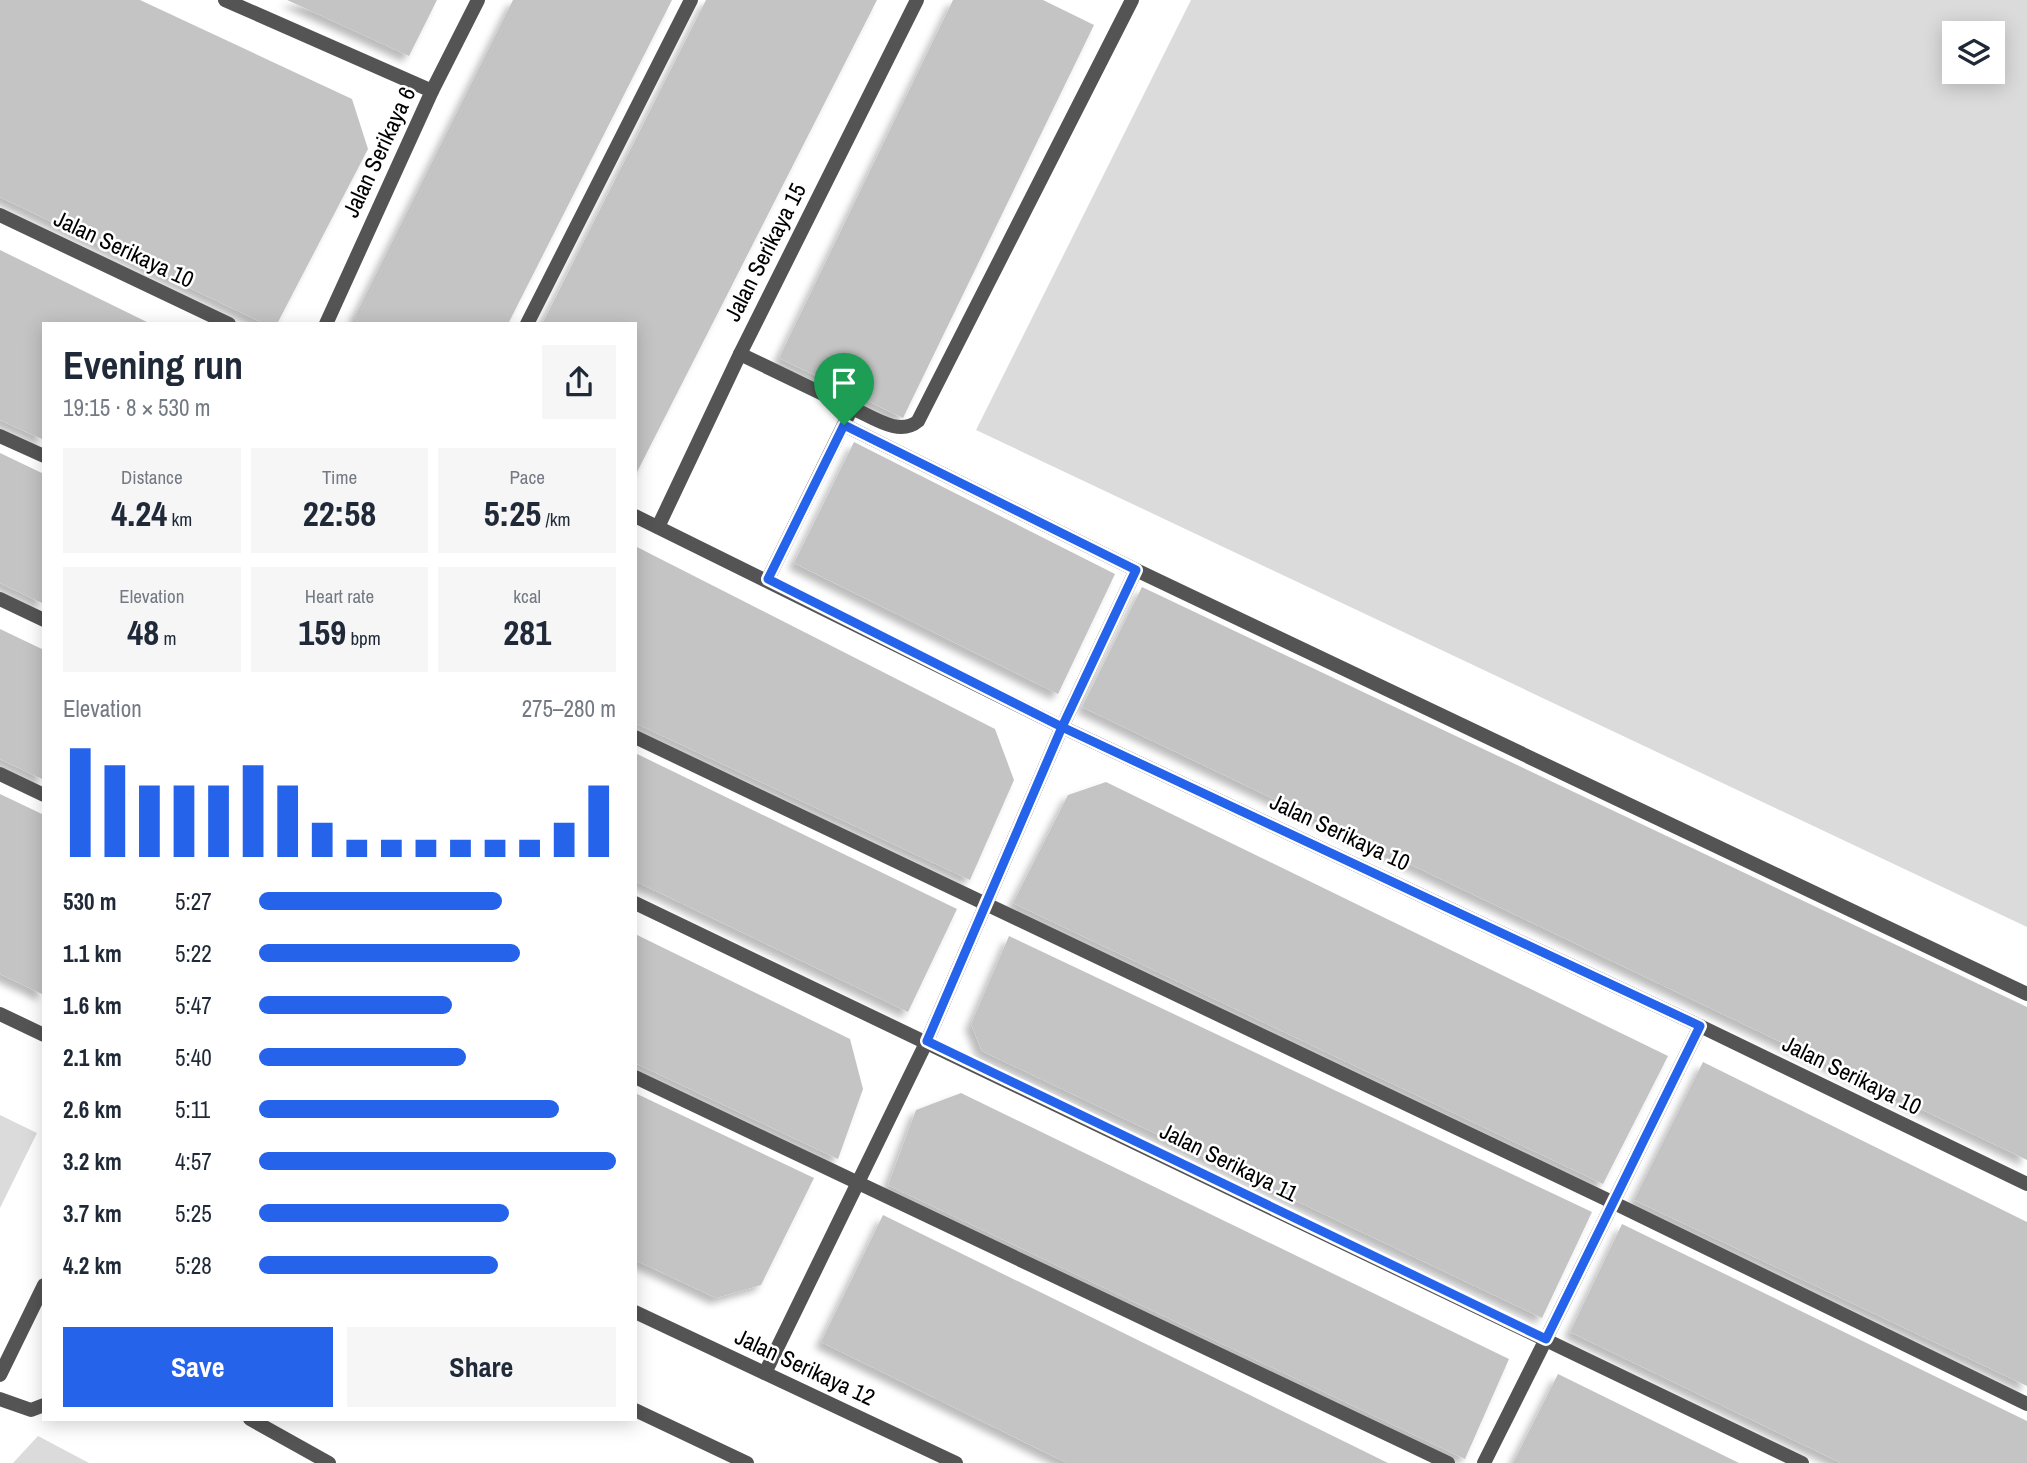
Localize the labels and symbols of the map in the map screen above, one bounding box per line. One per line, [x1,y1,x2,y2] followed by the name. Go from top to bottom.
[335,82,422,222] street label: Jalan Serikaya 6
[716,177,813,326] street label: Jalan Serikaya 15
[49,203,199,294] street label: Jalan Serikaya 10
[814,353,874,425] pin
[1265,786,1415,877] street label: Jalan Serikaya 10
[1778,1028,1927,1122] street label: Jalan Serikaya 10
[1155,1115,1304,1208] street label: Jalan Serikaya 11
[730,1321,880,1412] street label: Jalan Serikaya 12

